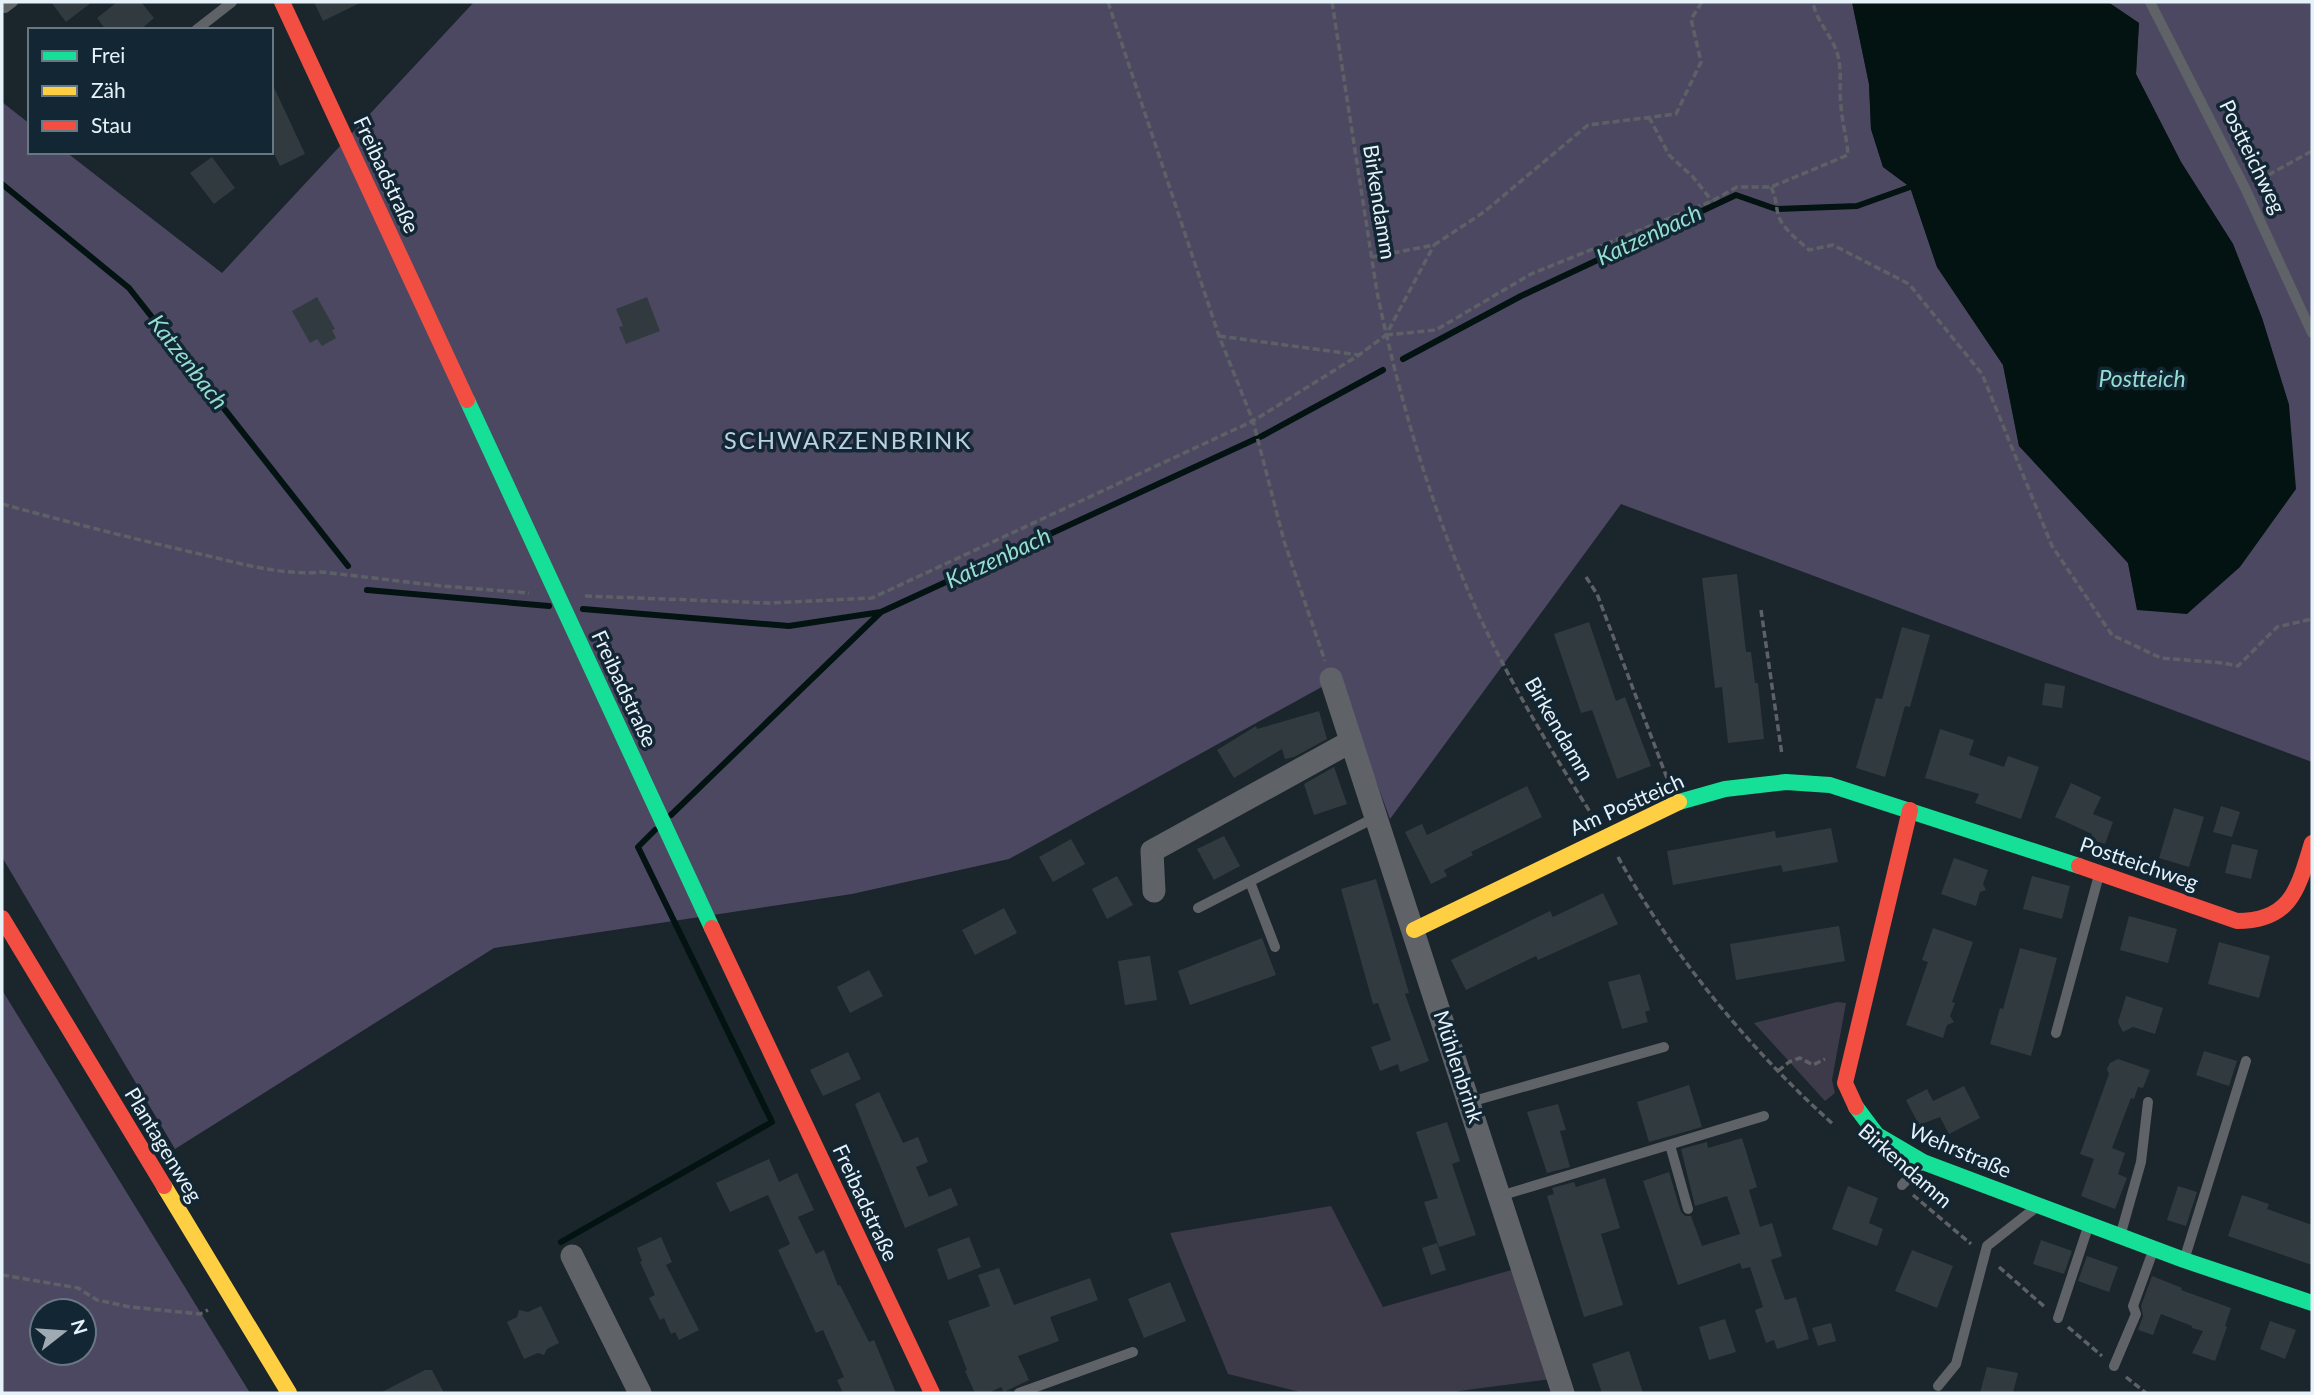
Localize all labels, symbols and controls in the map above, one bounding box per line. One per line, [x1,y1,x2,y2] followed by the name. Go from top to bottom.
[28,28,273,154] legend
[91,42,125,67] text: Frei
[91,77,126,102] text: Zäh
[2215,95,2292,217] street label: Postteichweg
[91,112,132,137] text: Stau
[349,112,425,237] street label: Freibadstraße
[1359,143,1402,261] street label: Birkendamm
[1592,198,1706,271] water label: Katzenbach
[143,308,235,414] water label: Katzenbach
[2098,364,2186,392] water label: Postteich
[724,425,972,454] district label: SCHWARZENBRINK
[941,521,1055,594] water label: Katzenbach
[587,626,663,751] street label: Freibadstraße
[1521,672,1600,785] street label: Birkendamm
[1566,767,1687,840] street label: Am Postteich
[2077,831,2202,895] street label: Postteichweg
[1429,1007,1490,1127] street label: Mühlenbrink
[120,1082,208,1206] street label: Plantagenweg
[1854,1117,1958,1212] street label: Birkendamm
[1906,1117,2016,1182] street label: Wehrstraße
[828,1140,904,1265] street label: Freibadstraße
[28,1297,98,1367] north arrow
[67,1317,93,1337] text: N

